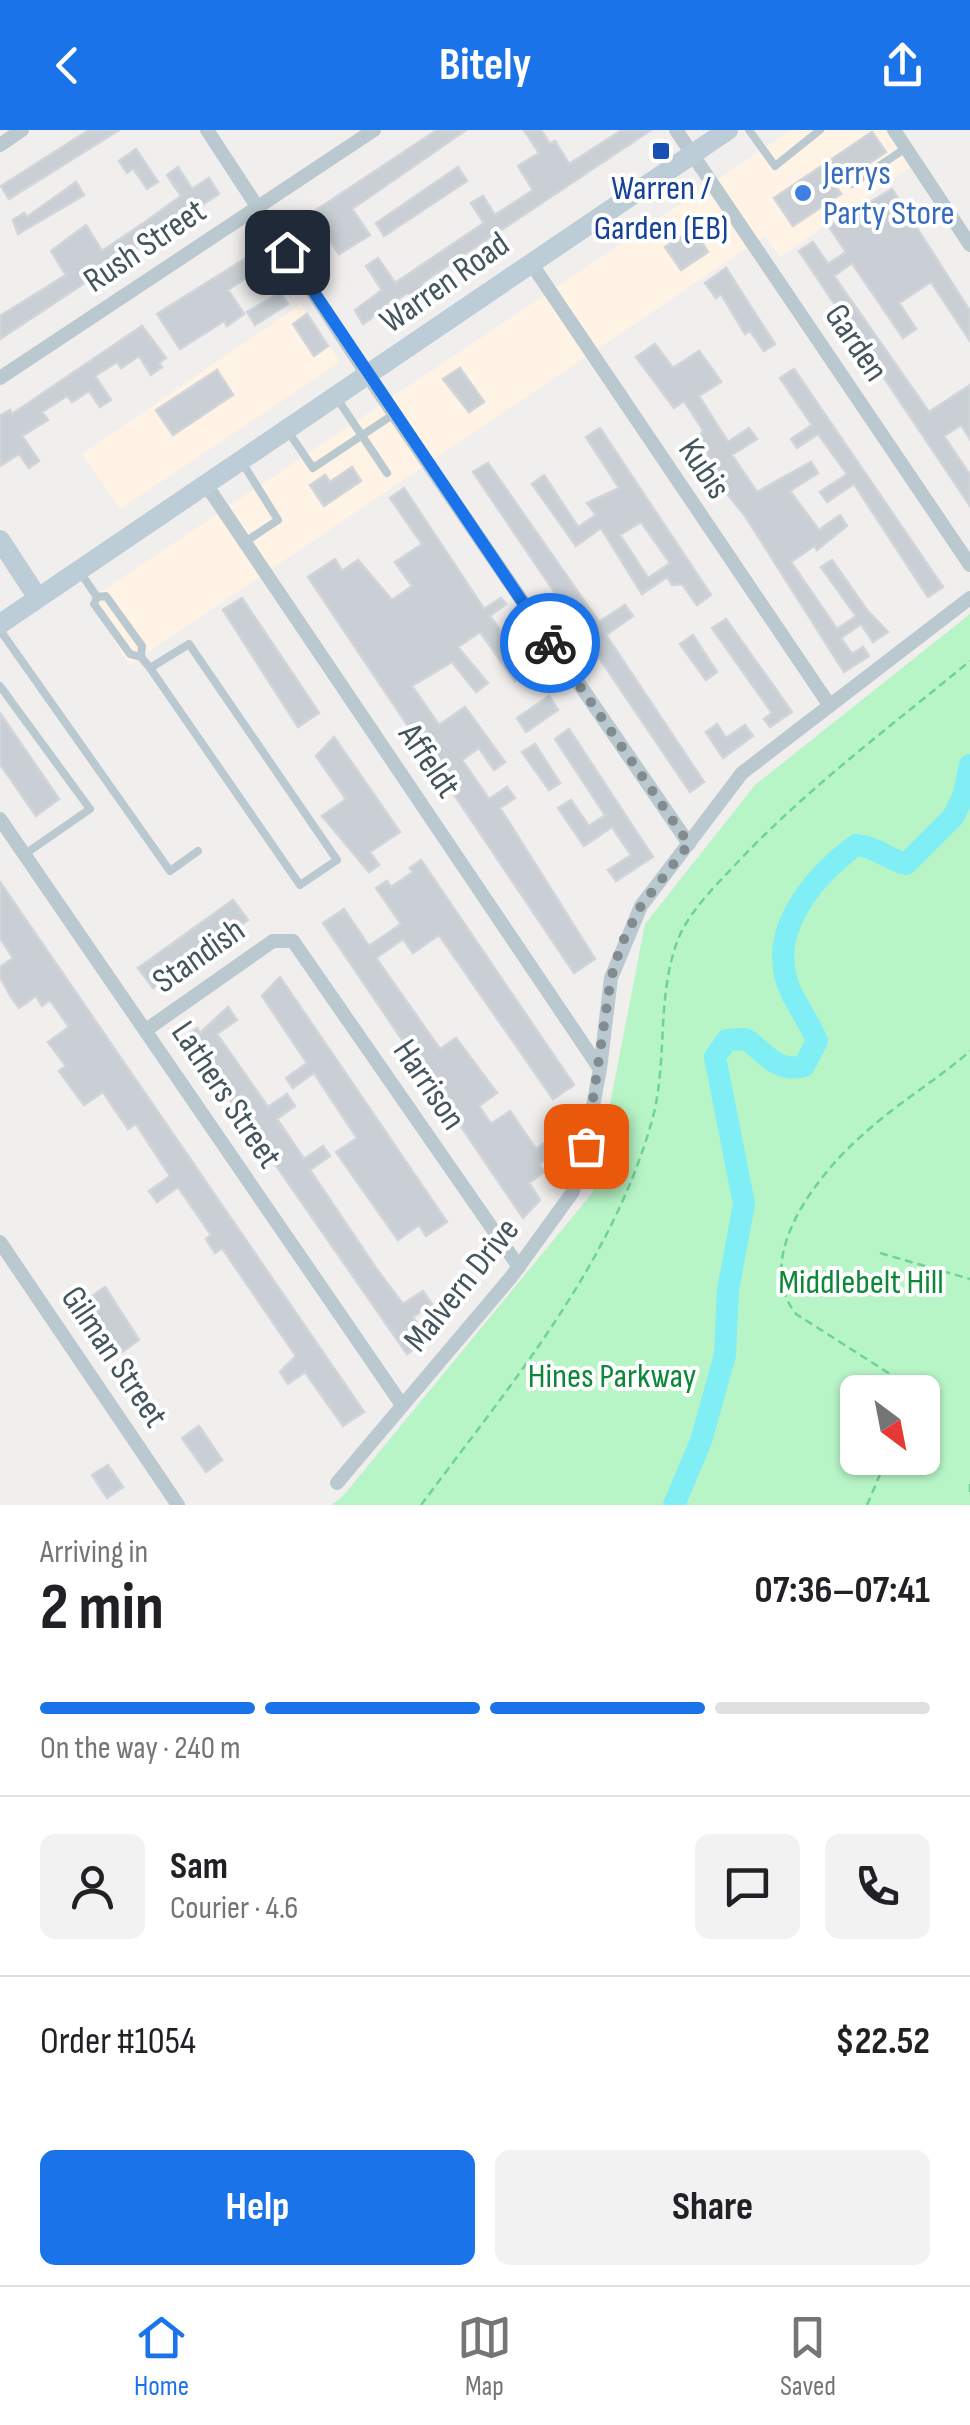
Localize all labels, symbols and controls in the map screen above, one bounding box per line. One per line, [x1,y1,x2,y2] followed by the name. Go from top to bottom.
[40,38,95,93] icon: back
[439,38,531,93] text: Bitely
[875,38,930,93] icon: share
[650,140,672,162] marker: Warren / Garden (EB)
[822,152,955,235] place label: Jerrys Party Store
[594,167,728,250] place label: Warren / Garden (EB)
[792,182,814,204] marker: Jerrys Party Store
[76,190,214,302] street label: Rush Street
[245,210,330,295] pin
[372,223,518,343] street label: Warren Road
[260,225,315,280] icon: home
[815,296,897,390] street label: Garden
[668,431,740,507] street label: Kubis
[500,593,600,693] courier
[523,616,578,671] icon: bike
[388,715,469,806] street label: Affeldt
[145,909,253,1003] street label: Standish
[161,1013,291,1177] street label: Lathers Street
[383,1032,475,1138] street label: Harrison
[544,1104,629,1189] pin
[559,1119,614,1174] icon: bag
[395,1209,529,1361] street label: Malvern Drive
[778,1261,944,1304] park label: Middlebelt Hill
[51,1278,177,1436] street label: Gilman Street
[528,1355,696,1398] park label: Hines Parkway
[840,1375,940,1475] north arrow
[840,1375,940,1475] map controls
[40,1533,148,1572] text: Arriving in
[755,1568,930,1613] text: 07:36–07:41
[40,1570,164,1648] text: 2 min
[40,1729,241,1768] text: On the way · 240 m
[40,1834,145,1939] button: person
[695,1834,800,1939] button: chat
[825,1834,930,1939] button: phone
[170,1844,228,1889] text: Sam
[170,1889,298,1928] text: Courier · 4.6
[40,2019,196,2064] text: Order #1054
[835,2019,930,2064] text: $22.52
[40,2150,475,2265] button: Help
[495,2150,930,2265] button: Share
[134,2310,189,2403] tab: Home
[457,2310,512,2403] tab: Map
[780,2310,836,2403] tab: Saved

